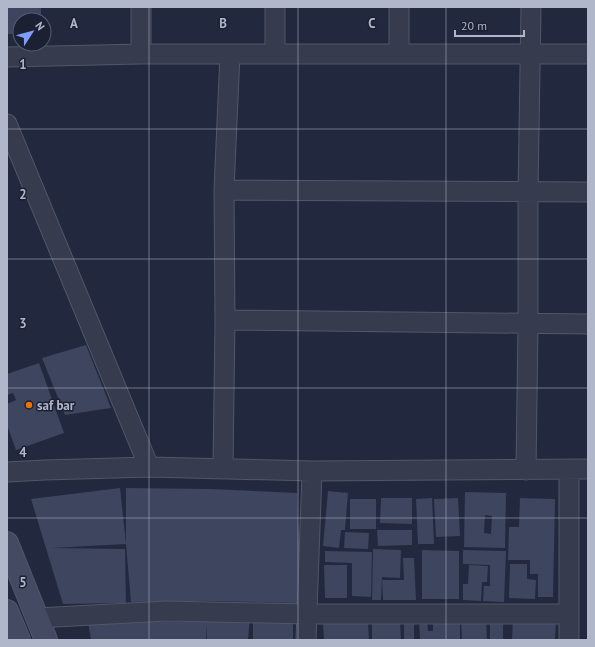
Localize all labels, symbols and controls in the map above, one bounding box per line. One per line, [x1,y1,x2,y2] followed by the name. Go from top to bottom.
[12,12,52,52] north arrow
[455,12,524,38] scale bar
[70,15,78,32] text: A
[219,15,227,32] text: B
[368,15,376,32] text: C
[461,18,487,33] text: 20 m
[32,19,48,33] text: N
[19,56,27,73] text: 1
[19,186,27,203] text: 2
[19,315,27,332] text: 3
[37,397,75,414] place label: saf bar
[24,400,34,410] marker: saf bar
[19,444,27,461] text: 4
[19,574,27,591] text: 5

